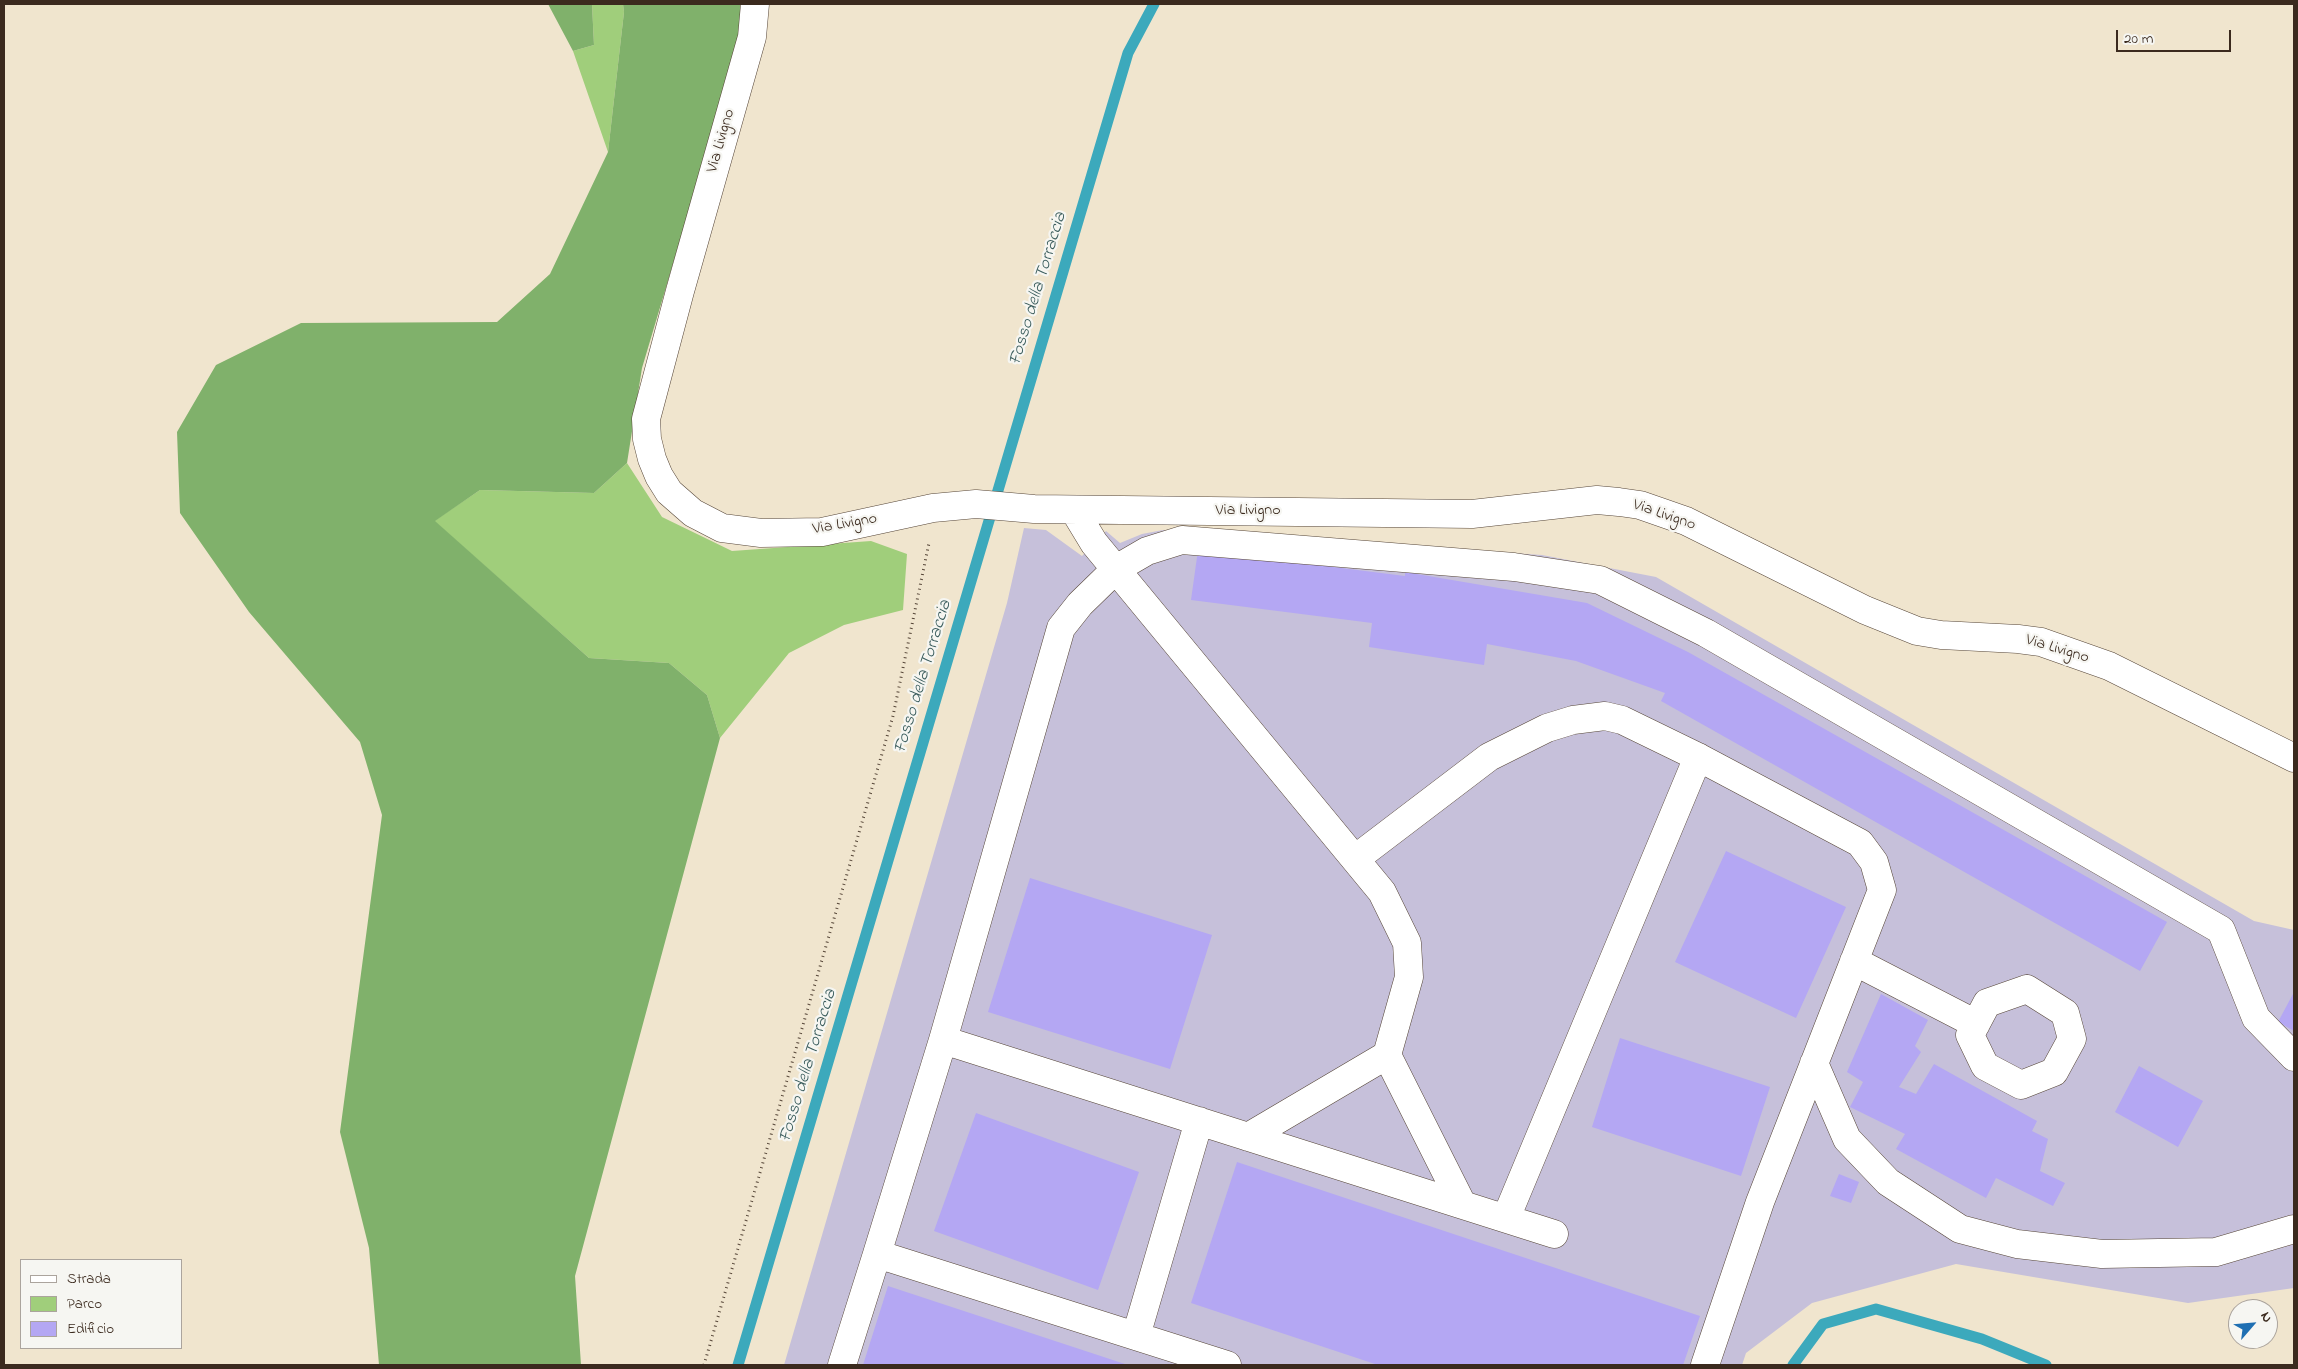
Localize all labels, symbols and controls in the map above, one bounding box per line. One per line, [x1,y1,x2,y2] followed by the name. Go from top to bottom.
[2118,20,2233,52] scale bar
[2124,28,2153,50] text: 20 m
[704,107,740,175] street label: Via Livigno
[1005,210,1073,368] water label: Fosso della Torraccia
[1630,496,1698,536] street label: Via Livigno
[1215,501,1281,521] street label: Via Livigno
[811,510,879,540] street label: Via Livigno
[890,598,958,756] water label: Fosso della Torraccia
[2023,631,2091,669] street label: Via Livigno
[775,987,843,1145] water label: Fosso della Torraccia
[20,1259,182,1349] legend
[67,1268,111,1290] text: Strada
[67,1293,102,1315] text: Parco
[2228,1299,2278,1349] north arrow
[2254,1308,2277,1326] text: N
[67,1318,114,1340] text: Edificio

